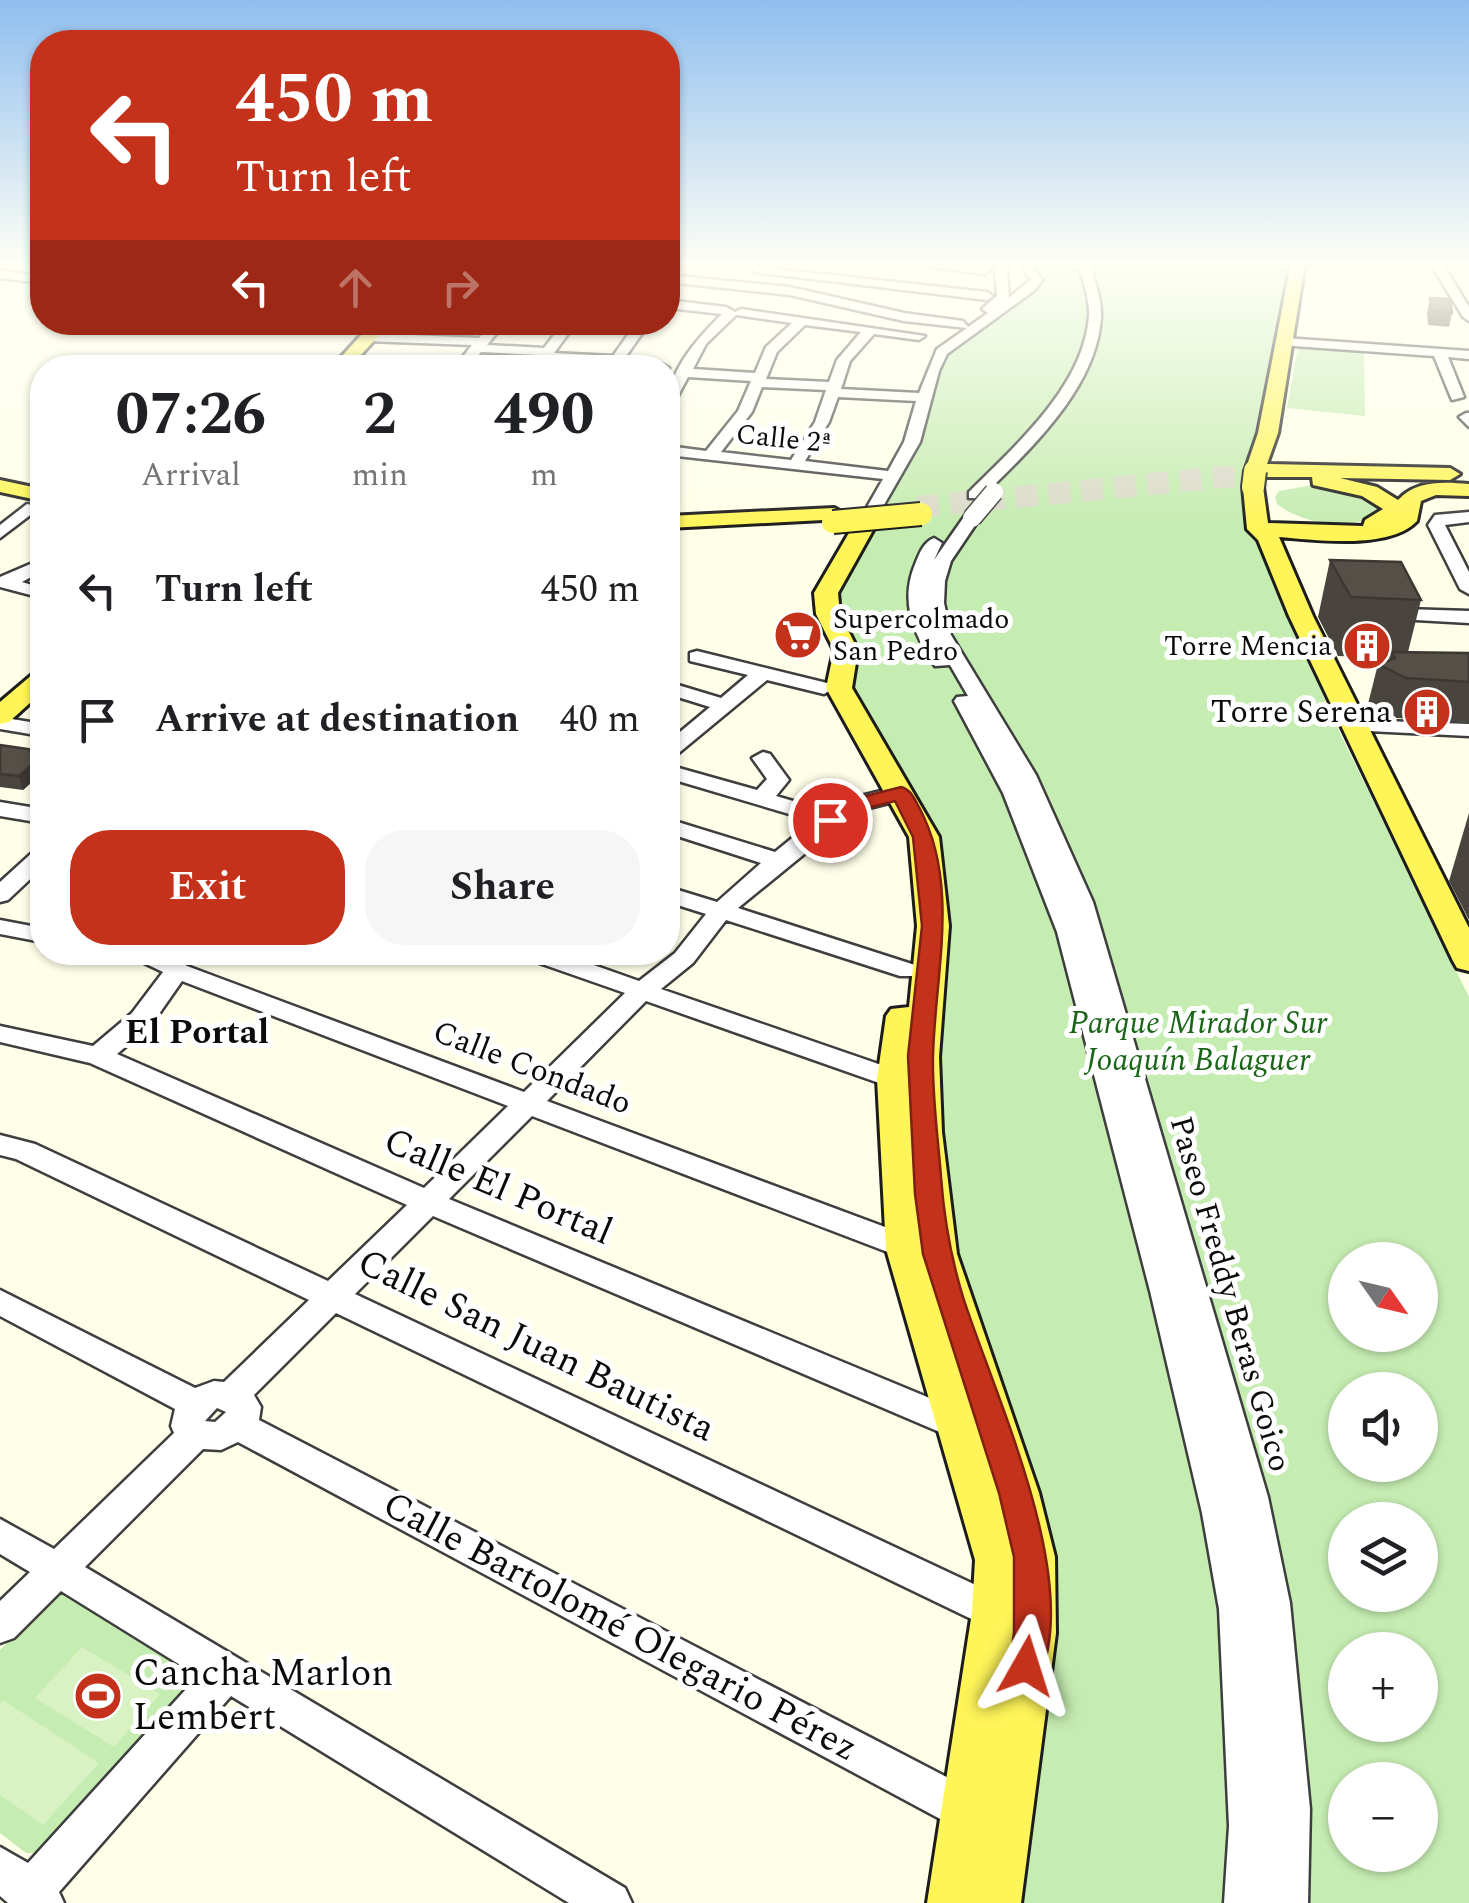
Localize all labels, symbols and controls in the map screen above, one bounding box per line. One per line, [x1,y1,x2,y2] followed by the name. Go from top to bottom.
[235,47,433,153] text: 450 m
[70,70,200,200] icon: left
[235,143,412,212] text: Turn left
[223,260,278,315] icon: left
[328,260,383,315] icon: ahead
[433,260,488,315] icon: right
[116,369,266,461] text: 07:26
[363,369,397,461] text: 2
[493,369,594,461] text: 490
[734,413,834,465] street label: Calle 2ª
[141,451,241,500] text: Arrival
[352,451,408,500] text: min
[530,451,558,500] text: m
[155,561,313,619] text: Turn left
[541,561,640,619] text: 450 m
[70,563,125,618] icon: left
[833,598,1009,673] place label: Supercolmado San Pedro
[772,609,824,661] supermarket icon: Supercolmado San Pedro
[1341,620,1393,672] building icon: Torre Mencia
[1164,625,1332,668] place label: Torre Mencia
[1401,686,1453,738] building icon: Torre Serena
[1210,688,1392,737] place label: Torre Serena
[155,691,519,749] text: Arrive at destination
[560,691,640,749] text: 40 m
[70,693,125,748] icon: arrive
[788,778,873,863] pin
[803,793,858,848] icon: arrive
[70,830,345,945] button: Exit
[365,830,640,945] button: Share
[1069,999,1328,1085] park label: Parque Mirador Sur Joaquín Balaguer
[125,1006,269,1059] district label: El Portal
[426,1008,638,1128] street label: Calle Condado
[1156,1110,1304,1478] street label: Paseo Freddy Beras Goico
[374,1113,622,1261] street label: Calle El Portal
[347,1234,725,1458] street label: Calle San Juan Bautista
[1328,1242,1438,1352] north arrow
[1328,1242,1438,1872] map controls
[1328,1372,1438,1482] button: sound
[372,1477,868,1777] street label: Calle Bartolomé Olegario Pérez
[1328,1502,1438,1612] button: layers
[974,1614,1078,1718] position arrow
[1328,1632,1438,1742] button: +
[133,1645,393,1747] place label: Cancha Marlon Lembert
[72,1670,124,1722] sports icon: Cancha Marlon Lembert
[1328,1762,1438,1872] button: −

